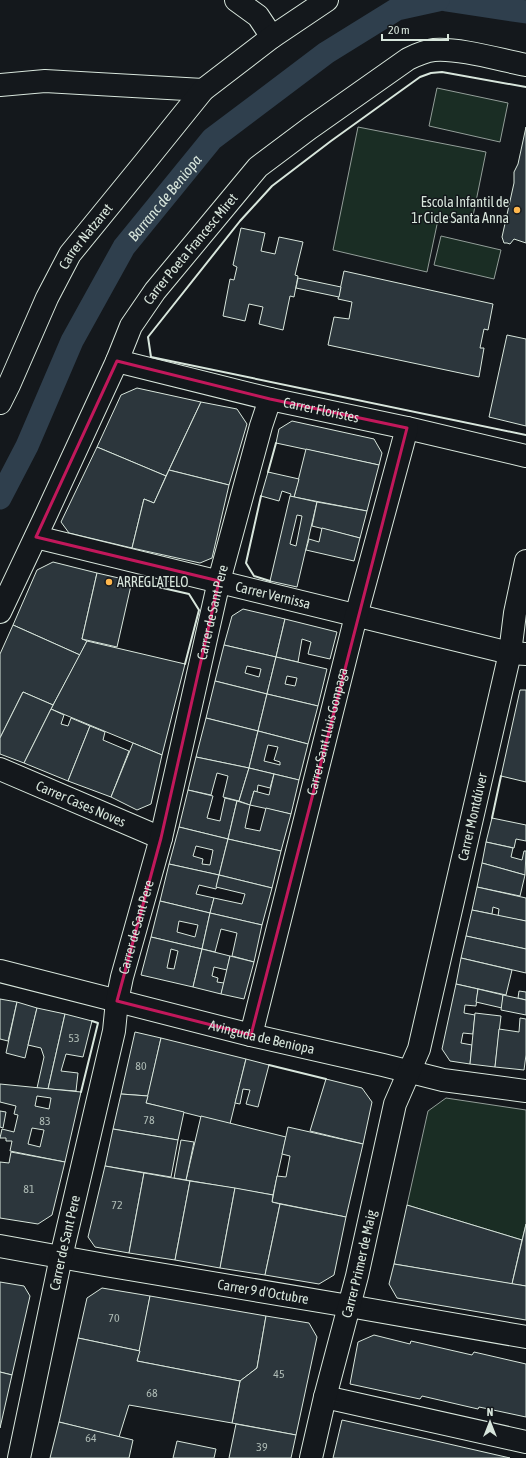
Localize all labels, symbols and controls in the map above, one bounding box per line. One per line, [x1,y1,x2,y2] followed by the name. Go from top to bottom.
[382,16,448,42] scale bar
[388,23,410,37] text: 20 m
[124,151,204,244] water label: Barranc de Beniopa
[140,190,241,308] street label: Carrer Poeta Francesc Miret
[411,194,509,226] place label: Escola Infantil de 1r Cicle Santa Anna
[56,200,116,272] street label: Carrer Natzaret
[512,205,522,215] marker: Escola Infantil de 1r Cicle Santa Anna
[282,394,361,426] street label: Carrer Floristes
[193,563,231,661] street label: Carrer de Sant Pere
[117,574,188,590] place label: ARREGLATELO
[104,577,114,587] marker: ARREGLATELO
[234,578,312,612] street label: Carrer Vernissa
[303,666,351,797] street label: Carrer Sant Lluis Gonpaga
[454,771,490,862] street label: Carrer Montdúver
[34,777,128,830] street label: Carrer Cases Noves
[115,878,157,976] street label: Carrer de Sant Pere
[207,1017,316,1057] street label: Avinguda de Beniopa
[68,1031,80,1045] house number: 53
[135,1059,147,1073] house number: 80
[143,1113,155,1127] house number: 78
[39,1114,51,1128] house number: 83
[23,1182,35,1196] house number: 81
[46,1194,83,1292] street label: Carrer de Sant Pere
[111,1198,123,1212] house number: 72
[338,1208,379,1320] street label: Carrer Primer de Maig
[216,1276,310,1307] street label: Carrer 9 d'Octubre
[108,1311,120,1325] house number: 70
[273,1367,285,1381] house number: 45
[146,1386,158,1400] house number: 68
[470,1402,510,1442] north arrow
[487,1406,493,1418] text: N
[85,1431,97,1445] house number: 64
[256,1440,268,1454] house number: 39

